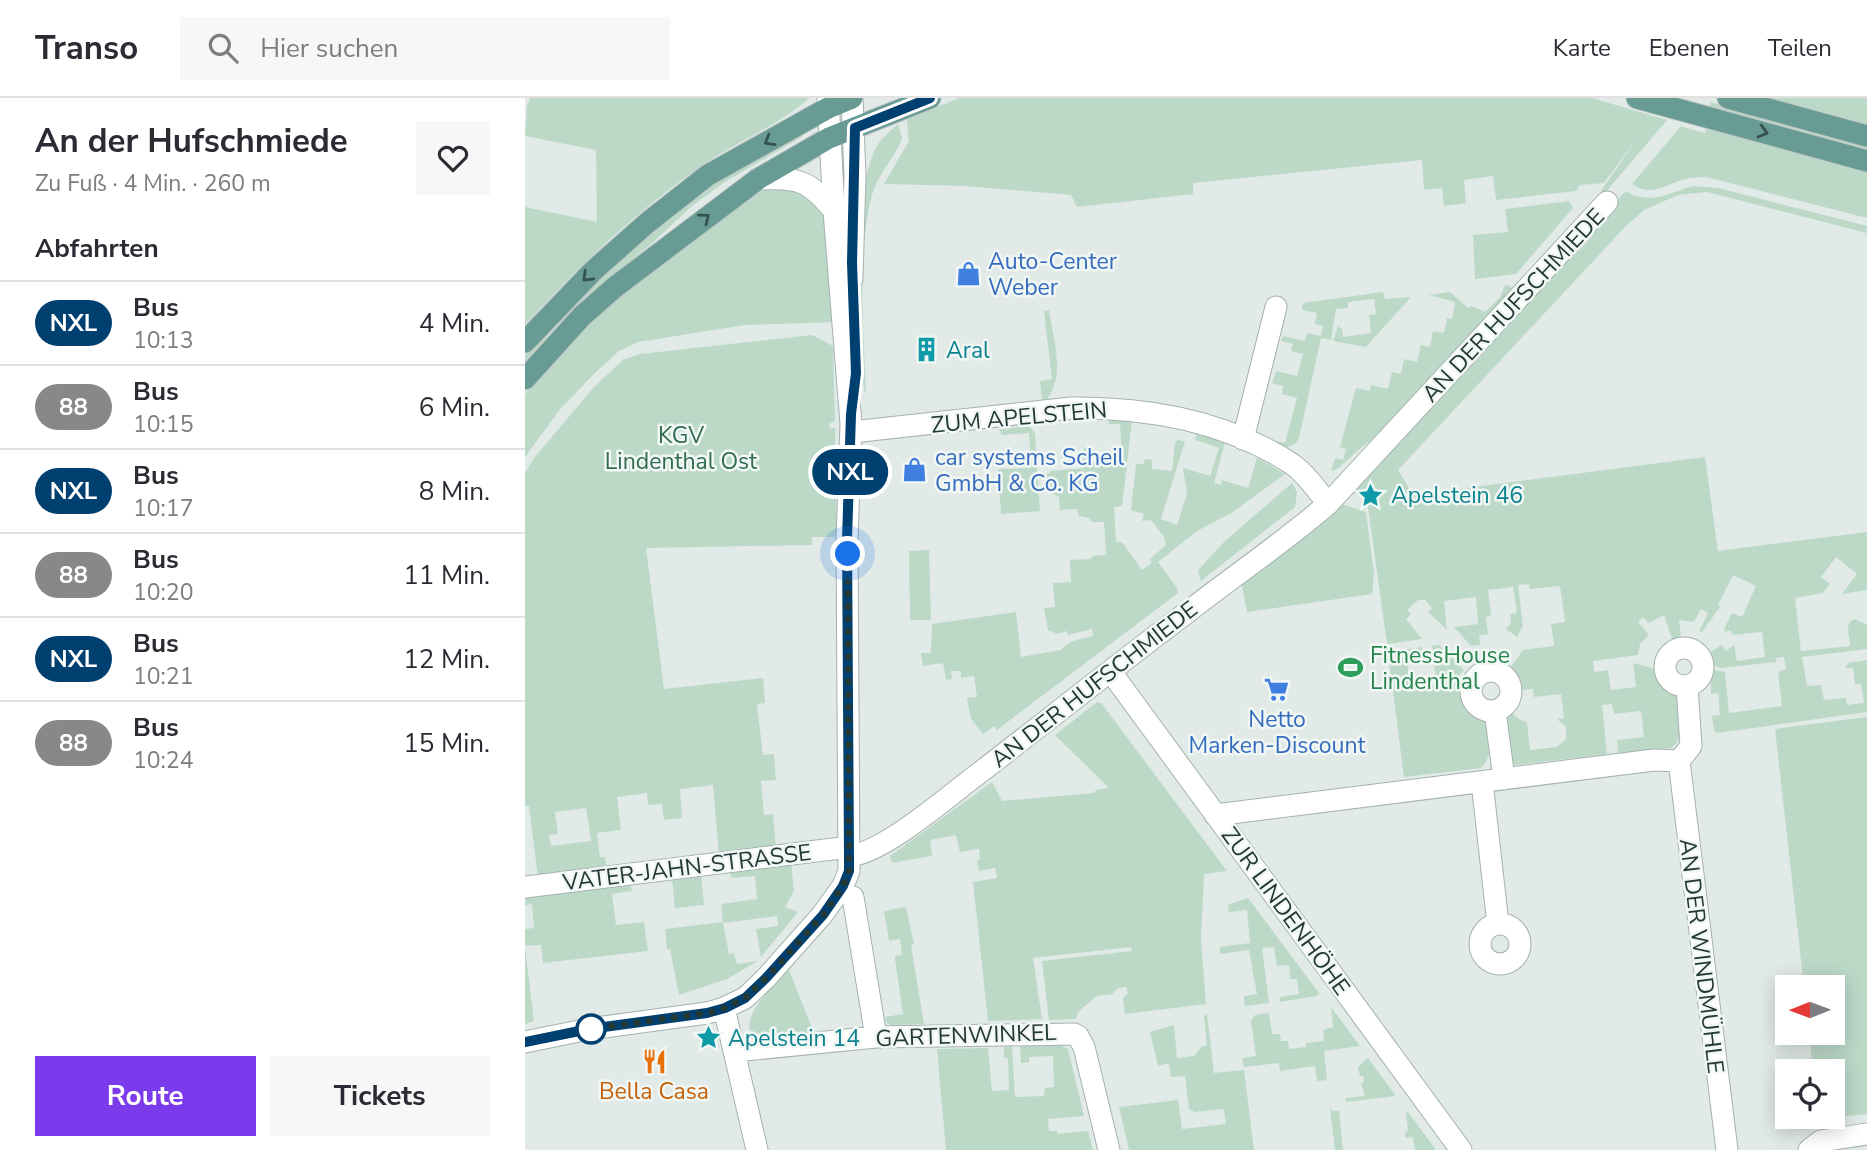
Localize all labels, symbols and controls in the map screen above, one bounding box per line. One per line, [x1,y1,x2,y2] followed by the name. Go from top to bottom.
[180,17,670,80] search box
[35,26,138,71] text: Transo
[204,29,242,67] icon: search
[260,31,398,66] text: Hier suchen
[1553,32,1611,64] text: Karte
[1649,32,1730,64] text: Ebenen
[1768,32,1832,64] text: Teilen
[35,119,348,164] text: An der Hufschmiede
[416,121,490,195] button: heart
[1757,124,1769,139] one-way arrow
[763,133,776,146] one-way arrow
[35,168,271,199] text: Zu Fuß · 4 Min. · 260 m
[1415,202,1611,409] street label: AN DER HUFSCHMIEDE
[697,214,710,227] one-way arrow
[35,231,159,266] text: Abfahrten
[988,246,1118,303] place label: Auto-Center Weber
[954,260,982,288] shop icon: Auto-Center Weber
[583,269,596,282] one-way arrow
[133,290,179,325] text: Bus
[419,306,490,341] text: 4 Min.
[50,307,97,339] text: NXL
[133,325,193,356] text: 10:13
[946,335,990,366] place label: Aral
[912,336,940,364] building icon: Aral
[133,374,179,409] text: Bus
[419,390,490,425] text: 6 Min.
[59,391,88,423] text: 88
[930,394,1108,441] street label: ZUM APELSTEIN
[133,409,193,440] text: 10:15
[605,420,758,477] park label: KGV Lindenthal Ost
[935,442,1125,499] place label: car systems Scheil GmbH & Co. KG
[810,449,890,495] line badge: NXL
[826,456,874,488] text: NXL
[901,456,929,484] shop icon: car systems Scheil GmbH & Co. KG
[133,458,179,493] text: Bus
[419,474,490,509] text: 8 Min.
[50,475,97,507] text: NXL
[1391,480,1523,511] place label: Apelstein 46
[1357,481,1385,509] place icon: Apelstein 46
[133,493,193,524] text: 10:17
[830,536,865,571] your location
[133,542,179,577] text: Bus
[403,558,490,593] text: 11 Min.
[59,559,88,591] text: 88
[133,577,193,608] text: 10:20
[985,594,1204,775] street label: AN DER HUFSCHMIEDE
[133,626,179,661] text: Bus
[1370,640,1510,697] place label: FitnessHouse Lindenthal
[403,642,490,677] text: 12 Min.
[50,643,97,675] text: NXL
[1336,654,1364,682] sports icon: FitnessHouse Lindenthal
[133,661,193,692] text: 10:21
[1263,675,1291,703] supermarket icon: Netto Marken-Discount
[1188,704,1366,761] place label: Netto Marken-Discount
[133,710,179,745] text: Bus
[403,726,490,761] text: 15 Min.
[59,727,88,759] text: 88
[133,745,193,776] text: 10:24
[1214,821,1357,1002] street label: ZUR LINDENHÖHE
[560,837,813,898] street label: VATER-JAHN-STRASSE
[1672,837,1731,1075] street label: AN DER WINDMÜHLE
[1775,975,1845,1045] north arrow
[1775,975,1845,1129] map controls
[576,1014,606,1044] unlabelled marker
[875,1017,1058,1054] street label: GARTENWINKEL
[728,1023,860,1054] place label: Apelstein 14
[694,1024,722,1052] place icon: Apelstein 14
[640,1047,668,1075] restaurant icon: Bella Casa
[35,1056,256,1136] button: Route
[270,1056,490,1136] button: Tickets
[1775,1059,1845,1129] button: locate
[599,1076,709,1107] place label: Bella Casa

